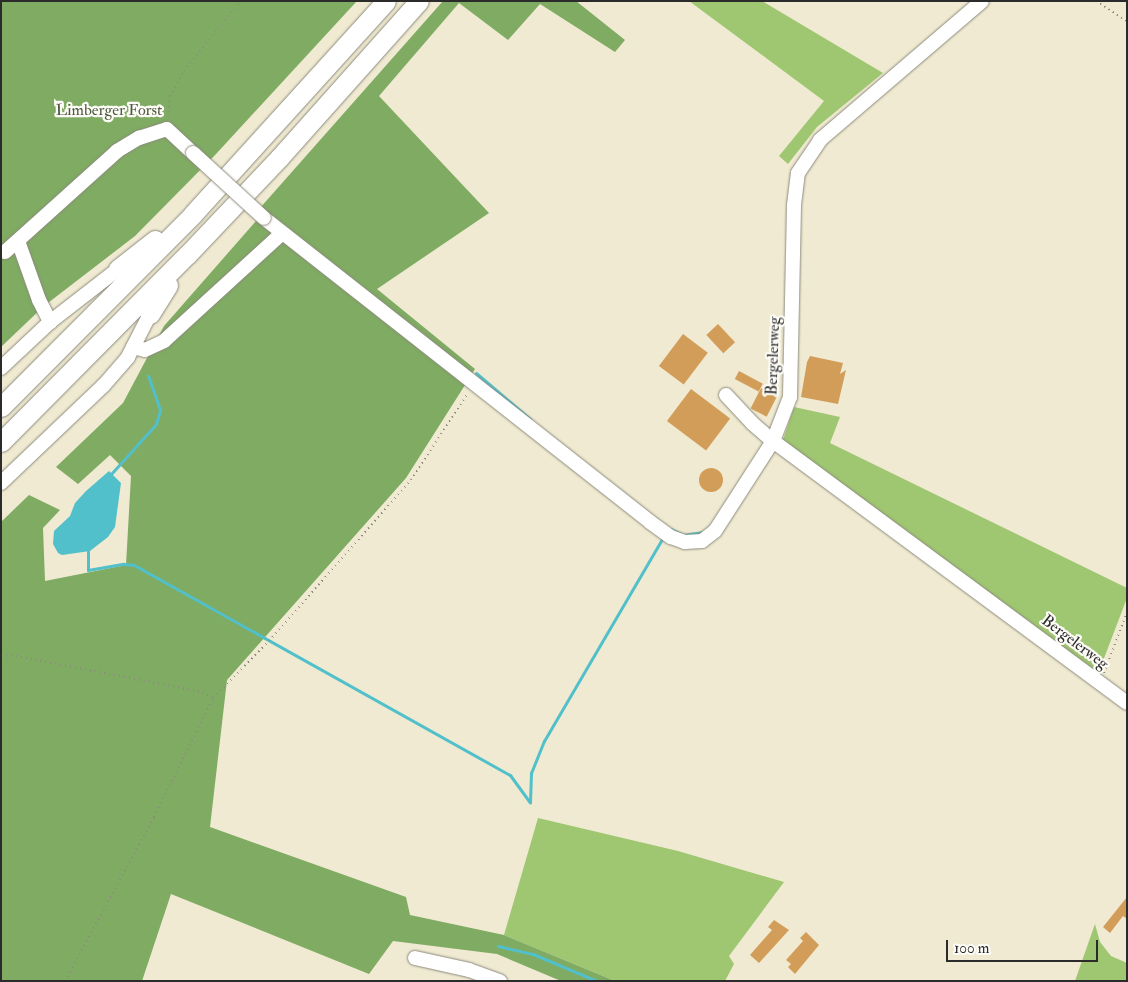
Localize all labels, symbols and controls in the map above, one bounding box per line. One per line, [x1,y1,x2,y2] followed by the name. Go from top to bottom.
[56,100,162,120] park label: Limberger Forst
[762,316,784,396] street label: Bergelerweg
[1038,611,1112,673] street label: Bergelerweg
[948,930,1100,962] scale bar
[954,939,989,958] text: 100 m

